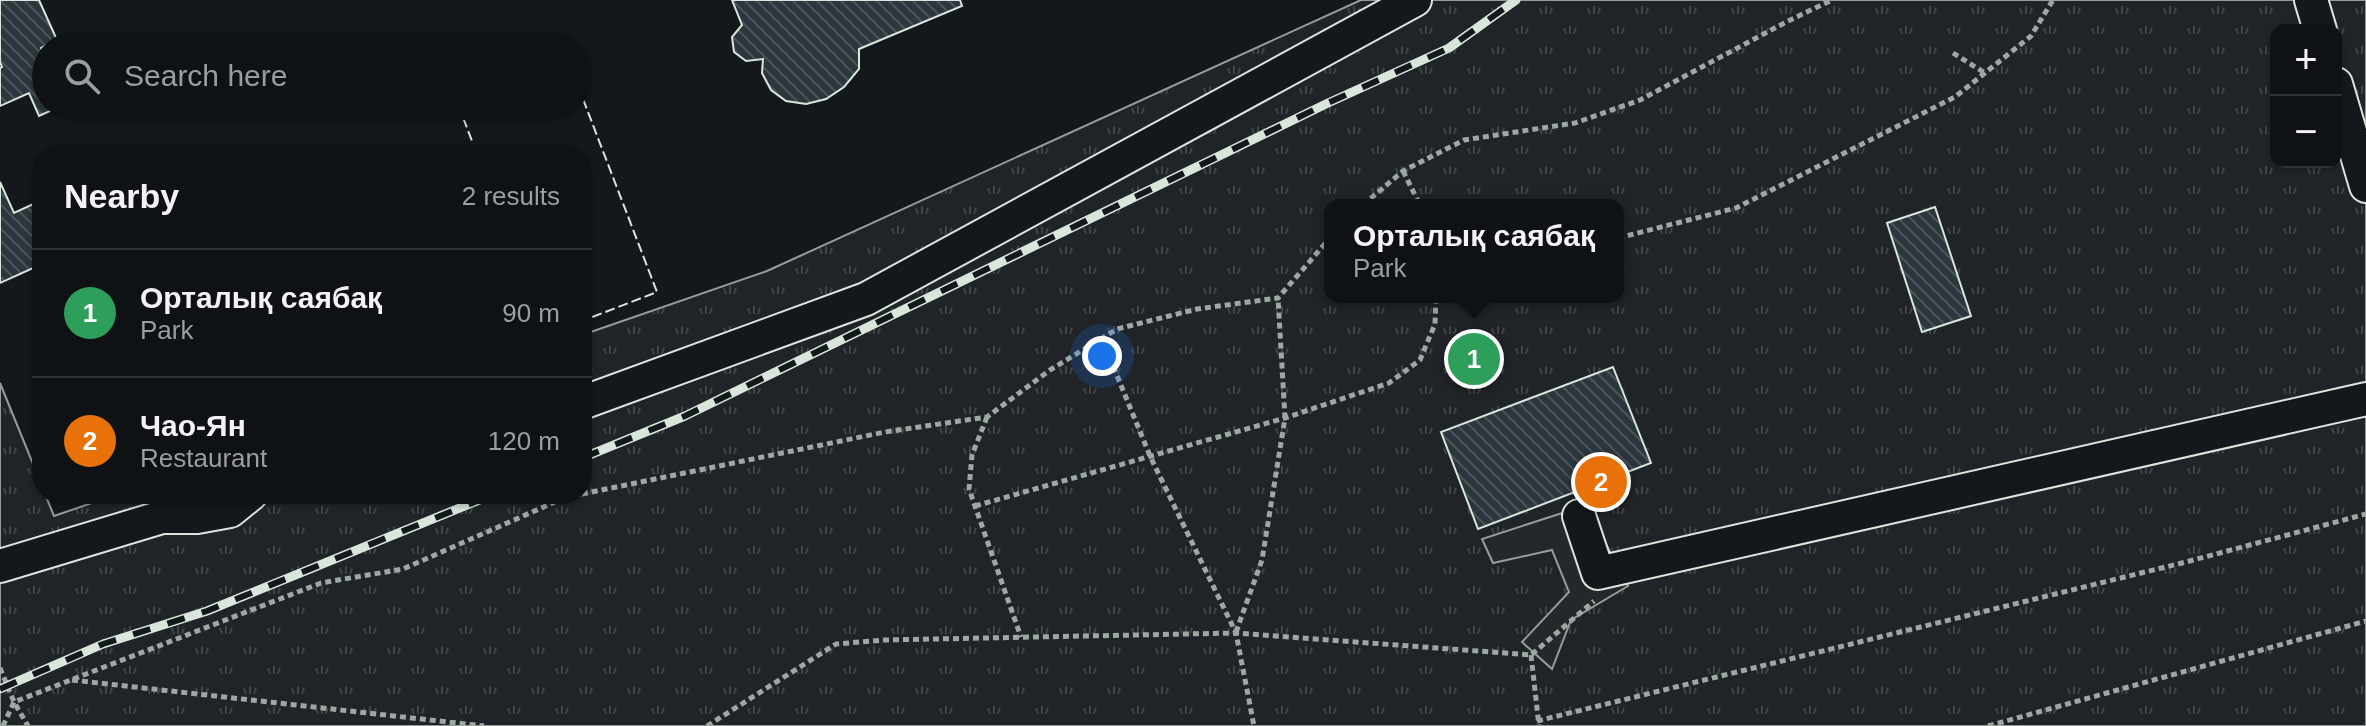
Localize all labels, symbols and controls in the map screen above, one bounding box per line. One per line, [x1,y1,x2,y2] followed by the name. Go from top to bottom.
[2270,24,2342,168] map controls
[2270,24,2342,96] button: +
[32,32,592,120] search box
[60,54,104,98] icon: search
[124,59,287,92] text: Search here
[2270,96,2342,168] button: −
[64,177,179,215] text: Nearby
[462,181,560,211] text: 2 results
[1324,199,1624,303] popup
[1353,219,1595,252] text: Орталық саябақ
[1353,253,1406,283] text: Park
[140,281,382,314] text: Орталық саябақ
[83,298,97,328] text: 1
[502,298,560,328] text: 90 m
[140,315,193,345] text: Park
[1448,329,1500,389] pin: 1
[1082,336,1122,376] your location
[140,409,246,442] text: Чао-Ян
[83,426,97,456] text: 2
[488,426,560,456] text: 120 m
[140,443,267,473] text: Restaurant
[1575,452,1627,512] pin: 2

